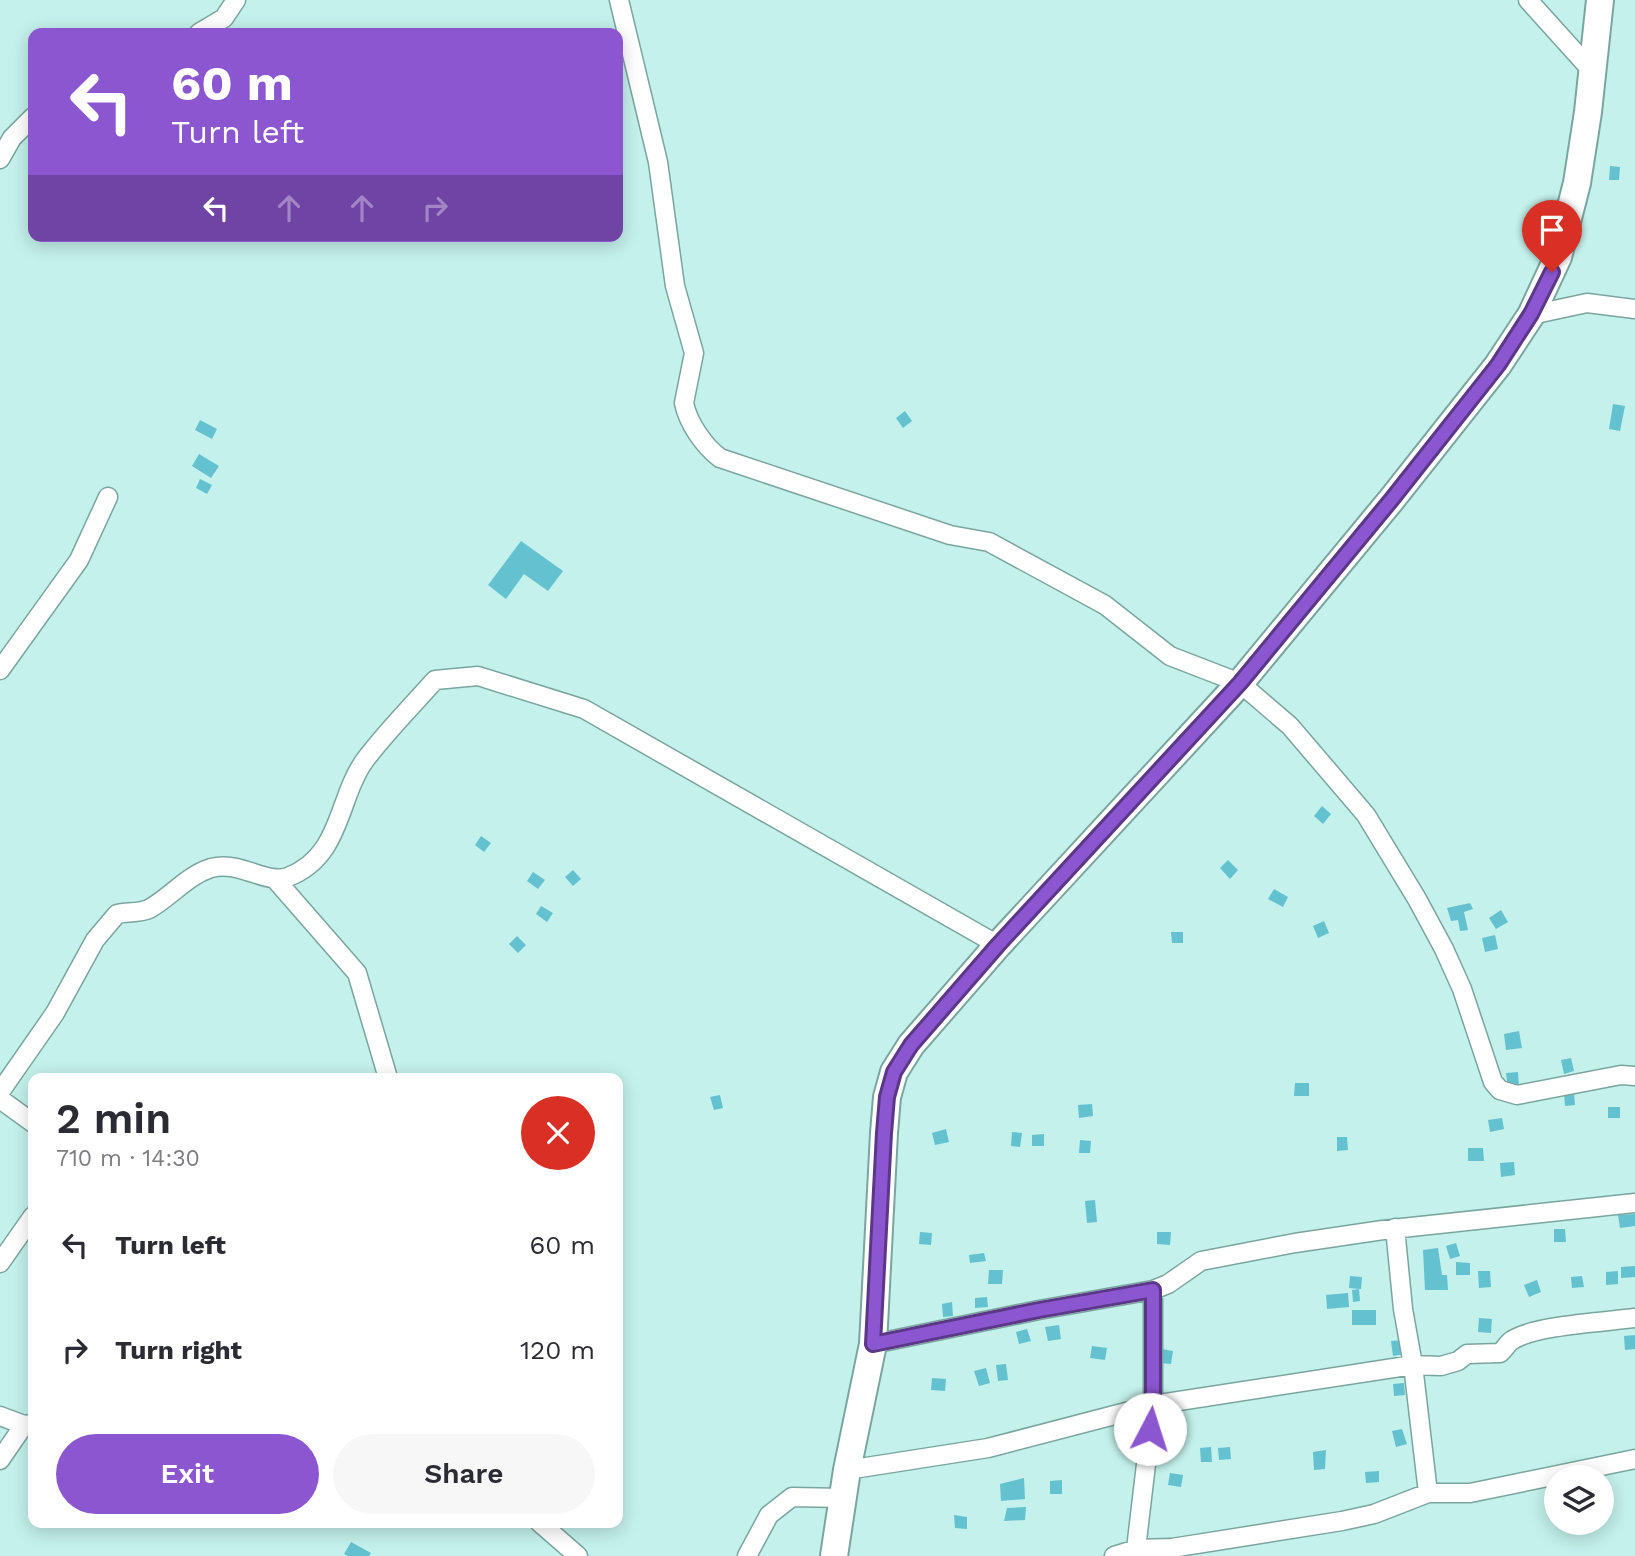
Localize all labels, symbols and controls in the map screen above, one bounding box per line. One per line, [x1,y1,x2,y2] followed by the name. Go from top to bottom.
[171,54,293,112] text: 60 m
[56,56,147,147] icon: left
[171,113,304,151] text: Turn left
[197,189,235,227] icon: left
[270,189,308,227] icon: ahead
[343,189,381,227] icon: ahead
[416,189,454,227] icon: right
[1522,200,1582,272] pin
[1533,211,1571,249] icon: arrive
[56,1094,171,1143] text: 2 min
[521,1096,595,1170] button: close
[56,1145,200,1172] text: 710 m · 14:30
[56,1226,94,1264] icon: left
[115,1230,226,1260] text: Turn left
[529,1230,595,1260] text: 60 m
[56,1331,94,1369] icon: right
[115,1335,242,1365] text: Turn right
[520,1335,595,1365] text: 120 m
[1113,1392,1187,1466] position arrow
[56,1434,319,1514] button: Exit
[333,1434,595,1514] button: Share
[1544,1465,1614,1535] map controls
[1544,1465,1614,1535] button: layers

